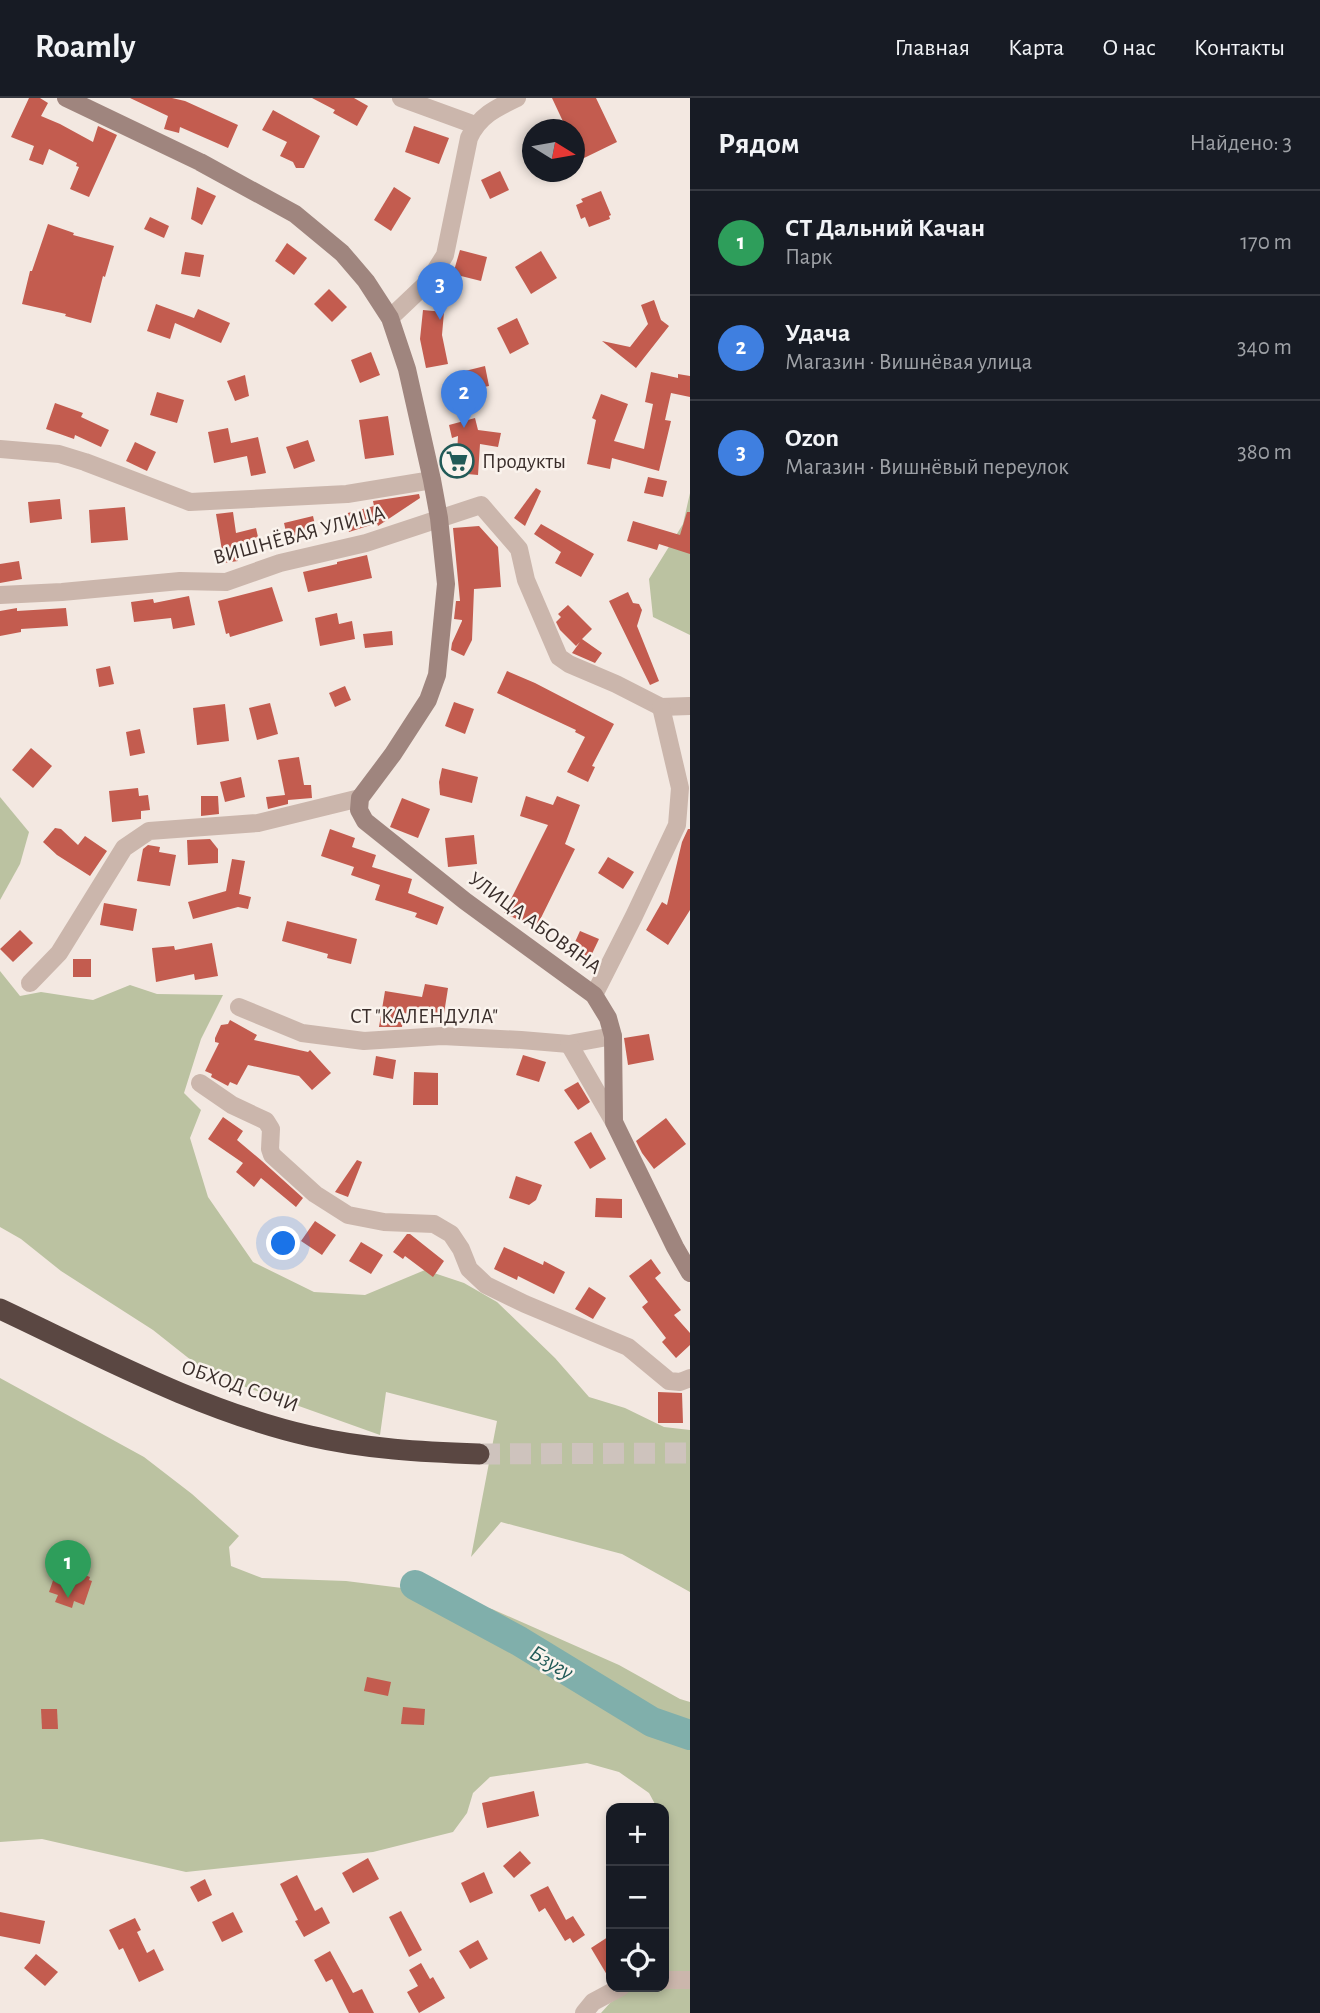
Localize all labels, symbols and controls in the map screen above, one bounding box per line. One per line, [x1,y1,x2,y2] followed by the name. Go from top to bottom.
[35,31,135,64] text: Roamly
[895,36,970,60] text: Главная
[1008,36,1064,60] text: Карта
[1102,36,1156,60] text: О нас
[1194,36,1285,60] text: Контакты
[522,119,585,182] north arrow
[718,129,800,159] text: Рядом
[1190,132,1292,155] text: Найдено: 3
[785,215,985,241] text: СТ Дальний Качан
[737,231,745,254] text: 1
[1240,231,1292,254] text: 170 m
[785,246,832,269] text: Парк
[417,262,463,320] pin: 3
[785,320,850,346] text: Удача
[736,336,746,359] text: 2
[1237,336,1292,359] text: 340 m
[785,351,1032,374] text: Магазин · Вишнёвая улица
[441,370,487,428] pin: 2
[785,425,839,451] text: Ozon
[736,441,746,464] text: 3
[1237,441,1292,464] text: 380 m
[438,442,476,480] supermarket icon: Продукты
[482,451,566,472] place label: Продукты
[785,456,1069,479] text: Магазин · Вишнёвый переулок
[211,501,387,568] street label: ВИШНЁВАЯ УЛИЦА
[465,868,605,978] street label: УЛИЦА АБОВЯНА
[350,1006,498,1027] street label: СТ "КАЛЕНДУЛА"
[266,1226,300,1260] your location
[179,1356,301,1416] street label: ОБХОД СОЧИ
[45,1540,91,1598] pin: 1
[525,1641,577,1685] water label: Бзугу
[606,1803,669,1992] map controls
[606,1803,669,1866] button: +
[606,1866,669,1929] button: −
[606,1929,669,1992] button: locate

